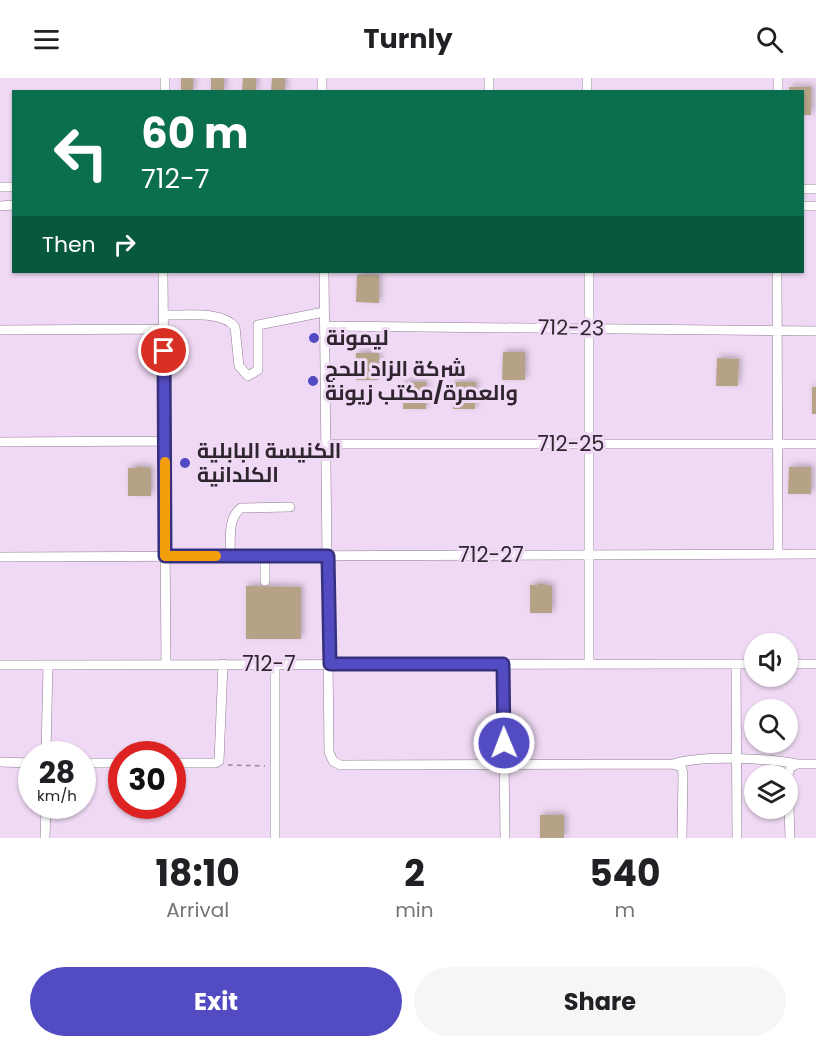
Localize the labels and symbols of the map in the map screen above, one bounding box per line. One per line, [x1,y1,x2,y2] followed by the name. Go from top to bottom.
[538,312,604,343] street label: 712-23
[326,323,389,352] place label: ليمونة
[138,325,189,376] pin
[307,331,321,345] marker: ليمونة
[325,354,518,407] place label: شركة الزاد للحج والعمرة/مكتب زيونة
[306,374,320,388] marker: شركة الزاد للحج والعمرة/مكتب زيونة
[537,429,605,458] street label: 712-25
[197,436,341,489] place label: الكنيسة البابلية الكلدانية
[178,456,192,470] marker: الكنيسة البابلية الكلدانية
[458,540,524,569] street label: 712-27
[242,649,296,678] street label: 712-7
[472,711,536,775] position arrow
[108,741,186,819] speed limit sign: 30

